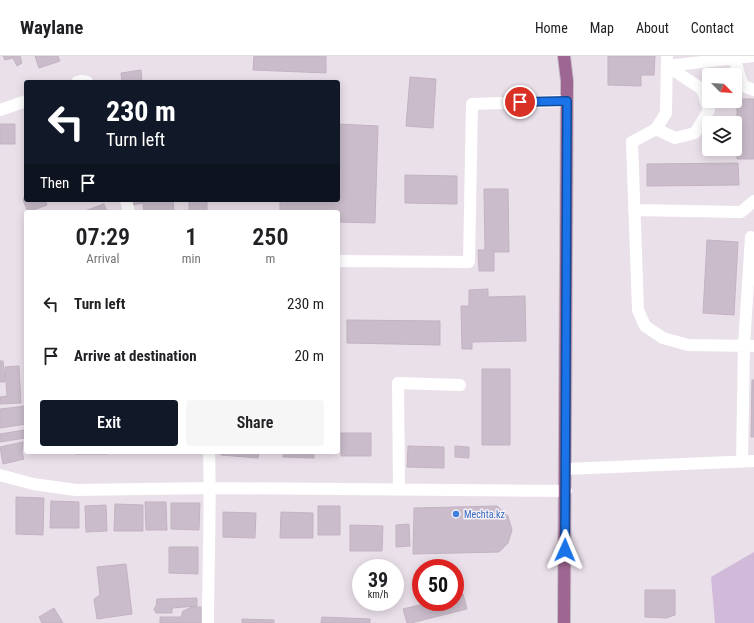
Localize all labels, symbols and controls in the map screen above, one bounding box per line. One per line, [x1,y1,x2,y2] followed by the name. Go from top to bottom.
[20,16,83,39] text: Waylane
[535,20,568,36] text: Home
[590,20,614,36] text: Map
[636,20,669,36] text: About
[691,20,734,36] text: Contact
[702,68,742,108] north arrow
[702,68,742,156] map controls
[503,85,537,119] pin
[509,91,531,113] icon: arrive
[106,95,176,128] text: 230 m
[40,96,92,148] icon: left
[702,116,742,156] button: layers
[106,129,165,150] text: Turn left
[77,172,99,194] icon: arrive
[40,174,69,192] text: Then
[76,223,130,251] text: 07:29
[185,223,197,251] text: 1
[252,223,288,251] text: 250
[86,251,119,266] text: Arrival
[182,251,201,266] text: min
[265,251,275,266] text: m
[40,293,62,315] icon: left
[74,295,125,313] text: Turn left
[287,295,324,313] text: 230 m
[40,345,62,367] icon: arrive
[74,347,197,365] text: Arrive at destination
[294,347,324,365] text: 20 m
[40,400,178,446] button: Exit
[186,400,324,446] button: Share
[451,509,461,519] marker: Mechta.kz
[464,509,505,520] place label: Mechta.kz
[544,529,586,571] position arrow
[412,559,464,611] speed limit sign: 50
[368,568,388,592] text: 39
[368,589,388,600] text: km/h

